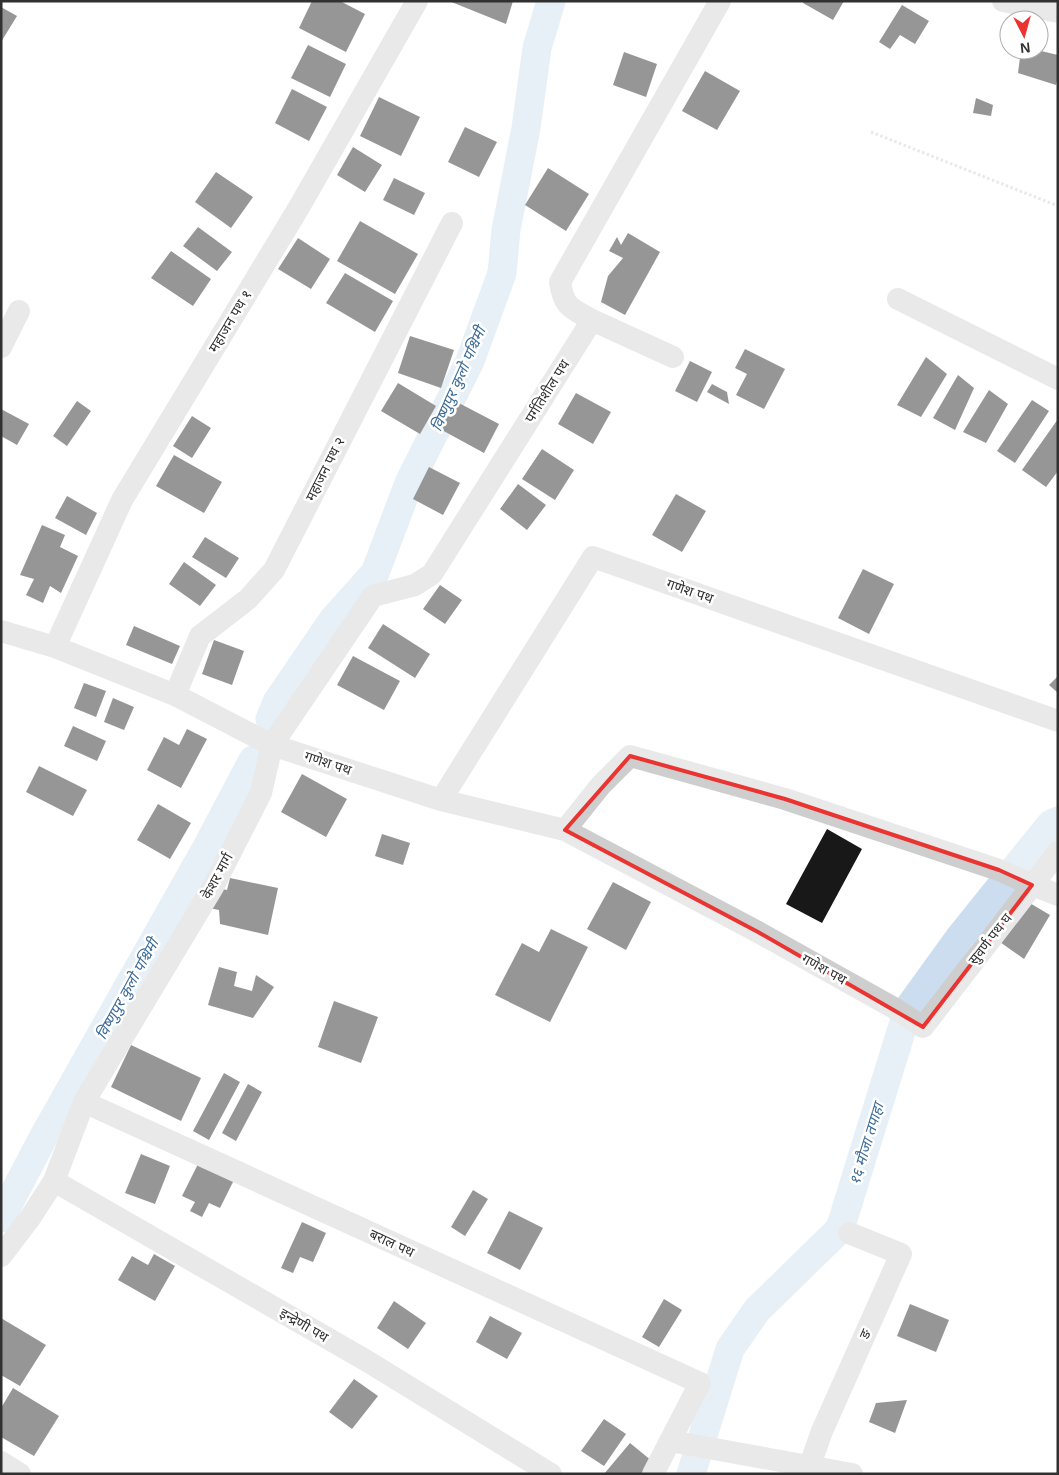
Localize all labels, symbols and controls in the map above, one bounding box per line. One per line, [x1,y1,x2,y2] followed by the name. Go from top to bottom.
[999,10,1049,60] north arrow
[1019,39,1031,56] text: N
[205,287,255,355] street label: महाजन पथ १
[427,321,492,434] water label: विष्णुपुर कुलो पश्चिमी
[521,356,573,425] street label: पर्गतिशील पथ
[302,434,348,504] street label: महाजन पथ २
[665,575,717,607] street label: गणेश पथ
[303,747,355,778] street label: गणेश पथ
[197,849,236,902] street label: केशर मार्ग
[965,910,1017,969] street label: सुवर्ण पथ घ
[92,933,165,1043] water label: विष्णुपुर कुलो पश्चिमी
[799,949,850,988] street label: गणेश पथ
[846,1098,887,1187] water label: १६ मौजा तपाहा
[367,1226,418,1261] street label: बराल पथ
[277,1304,332,1346] street label: इन्द्रेणी पथ
[855,1326,875,1342] street label: ङ

